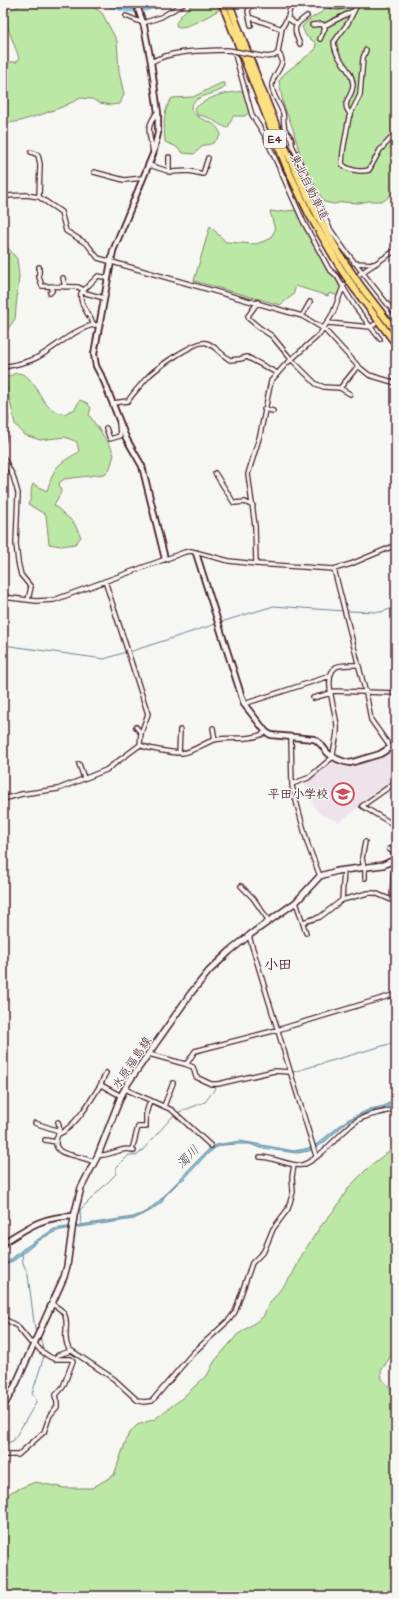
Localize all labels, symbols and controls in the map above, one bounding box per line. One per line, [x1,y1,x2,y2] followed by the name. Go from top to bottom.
[264,130,286,148] road number: E4
[286,151,332,223] street label: 東北自動車道
[330,781,356,807] school or university icon: 平田小学校
[268,786,328,803] place label: 平田小学校
[264,955,292,975] district label: 小田
[108,1033,156,1093] street label: 水原福島線
[172,1141,204,1173] water label: 濁川

